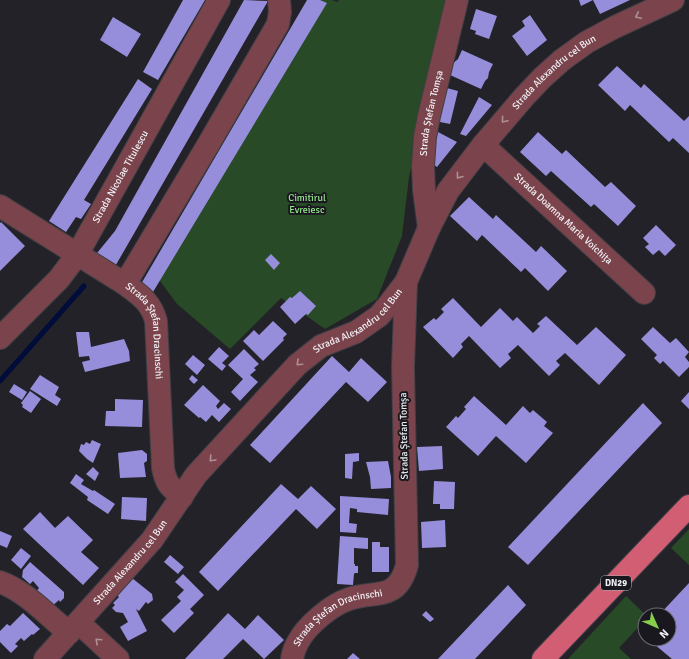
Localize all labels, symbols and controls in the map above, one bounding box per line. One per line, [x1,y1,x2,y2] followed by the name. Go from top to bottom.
[635,12,642,20] one-way arrow
[510,32,598,112] street label: Strada Alexandru cel Bun
[418,69,446,156] street label: Strada Ștefan Tomșa
[501,116,508,123] one-way arrow
[90,128,151,225] street label: Strada Nicolae Titulescu
[512,171,615,267] street label: Strada Doamna Maria Voichița
[457,172,464,179] one-way arrow
[288,192,326,216] park label: Cimitirul Evreiesc
[123,280,165,379] street label: Strada Ștefan Dracinschi
[311,286,405,356] street label: Strada Alexandru cel Bun
[296,358,304,366] one-way arrow
[397,392,411,480] street label: Strada Ștefan Tomșa
[209,454,216,462] one-way arrow
[91,518,170,607] street label: Strada Alexandru cel Bun
[601,576,631,590] road number: DN29
[291,587,384,648] street label: Strada Ștefan Dracinschi
[637,607,677,647] north arrow
[656,626,671,641] text: N
[95,638,103,646] one-way arrow

